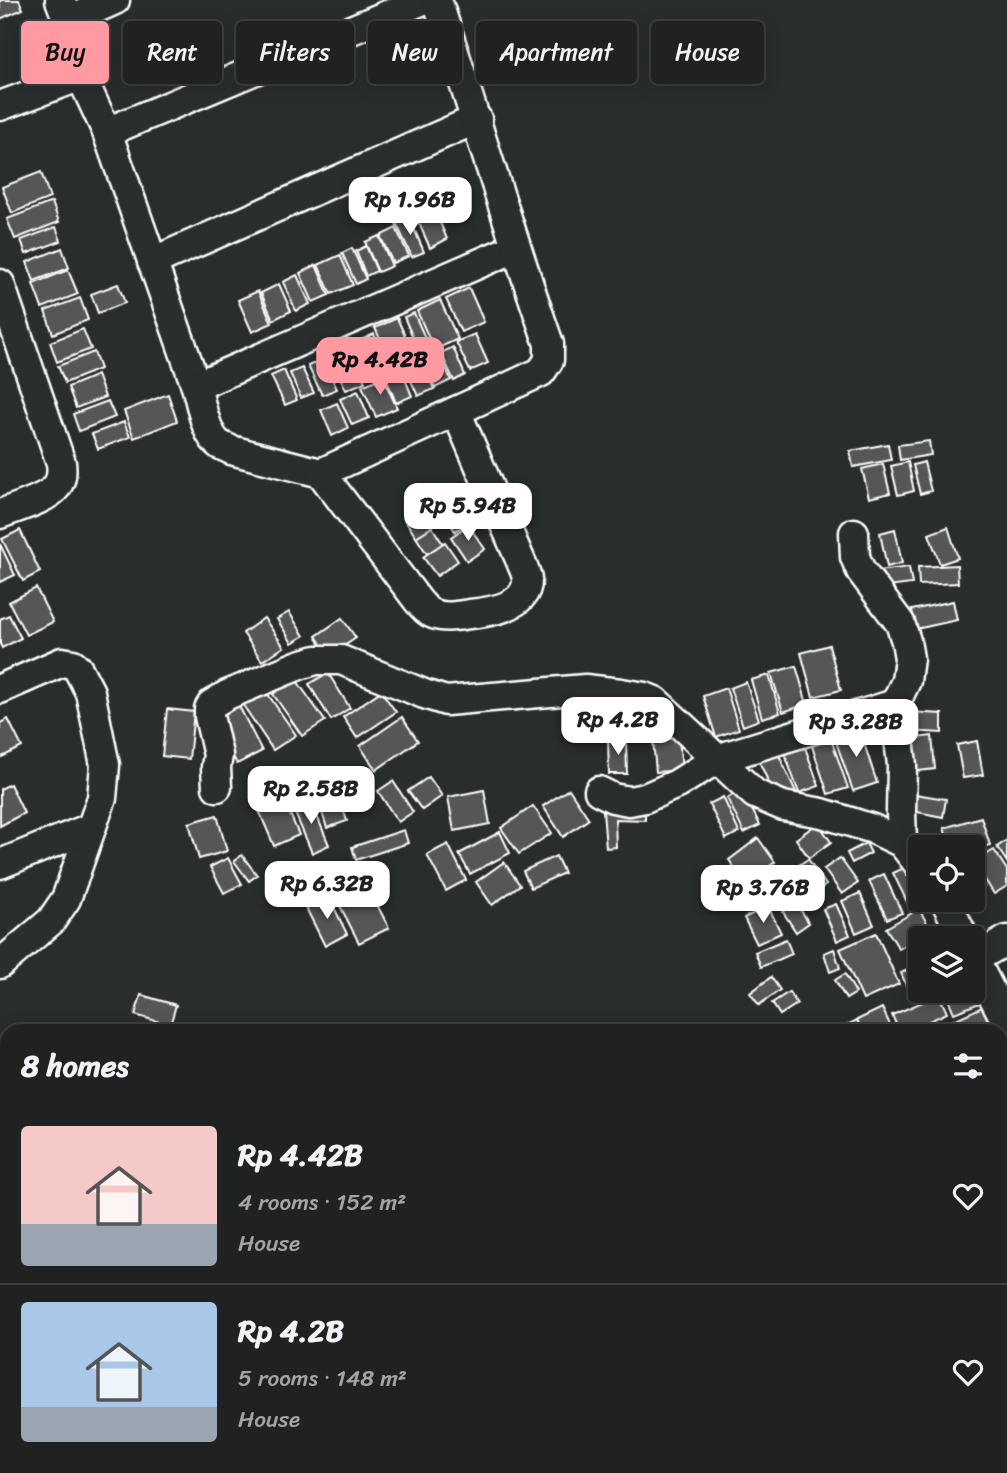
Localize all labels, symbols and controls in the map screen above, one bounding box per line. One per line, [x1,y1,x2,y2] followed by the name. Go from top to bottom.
[21,21,109,84] chip: Buy
[123,21,222,84] chip: Rent
[236,21,354,84] chip: Filters
[368,21,462,84] chip: New
[476,21,637,84] chip: Apartment
[651,21,764,84] chip: House
[338,177,482,237] pin: Rp 1.96B
[365,179,455,220] text: Rp 1.96B
[308,338,452,397] pin: Rp 4.42B
[332,339,428,380] text: Rp 4.42B
[396,484,540,543] pin: Rp 5.94B
[420,485,516,526] text: Rp 5.94B
[553,698,683,757] pin: Rp 4.2B
[577,699,659,740] text: Rp 4.2B
[784,700,928,759] pin: Rp 3.28B
[809,701,903,742] text: Rp 3.28B
[239,766,383,826] pin: Rp 2.58B
[264,768,358,809] text: Rp 2.58B
[908,835,985,1003] map controls
[908,835,985,912] button: locate
[255,862,399,921] pin: Rp 6.32B
[281,863,373,904] text: Rp 6.32B
[691,866,835,925] pin: Rp 3.76B
[717,867,809,908] text: Rp 3.76B
[908,926,985,1003] button: layers
[21,1039,129,1093] text: 8 homes
[949,1047,987,1085] icon: filters
[238,1128,363,1182] text: Rp 4.42B
[77,1154,161,1238] icon: home
[949,1177,987,1215] icon: heart
[238,1182,406,1223] text: 4 rooms · 152 m²
[238,1223,300,1264] text: House
[238,1304,344,1358] text: Rp 4.2B
[77,1330,161,1414] icon: home
[949,1353,987,1391] icon: heart
[238,1358,407,1399] text: 5 rooms · 148 m²
[238,1399,300,1440] text: House

